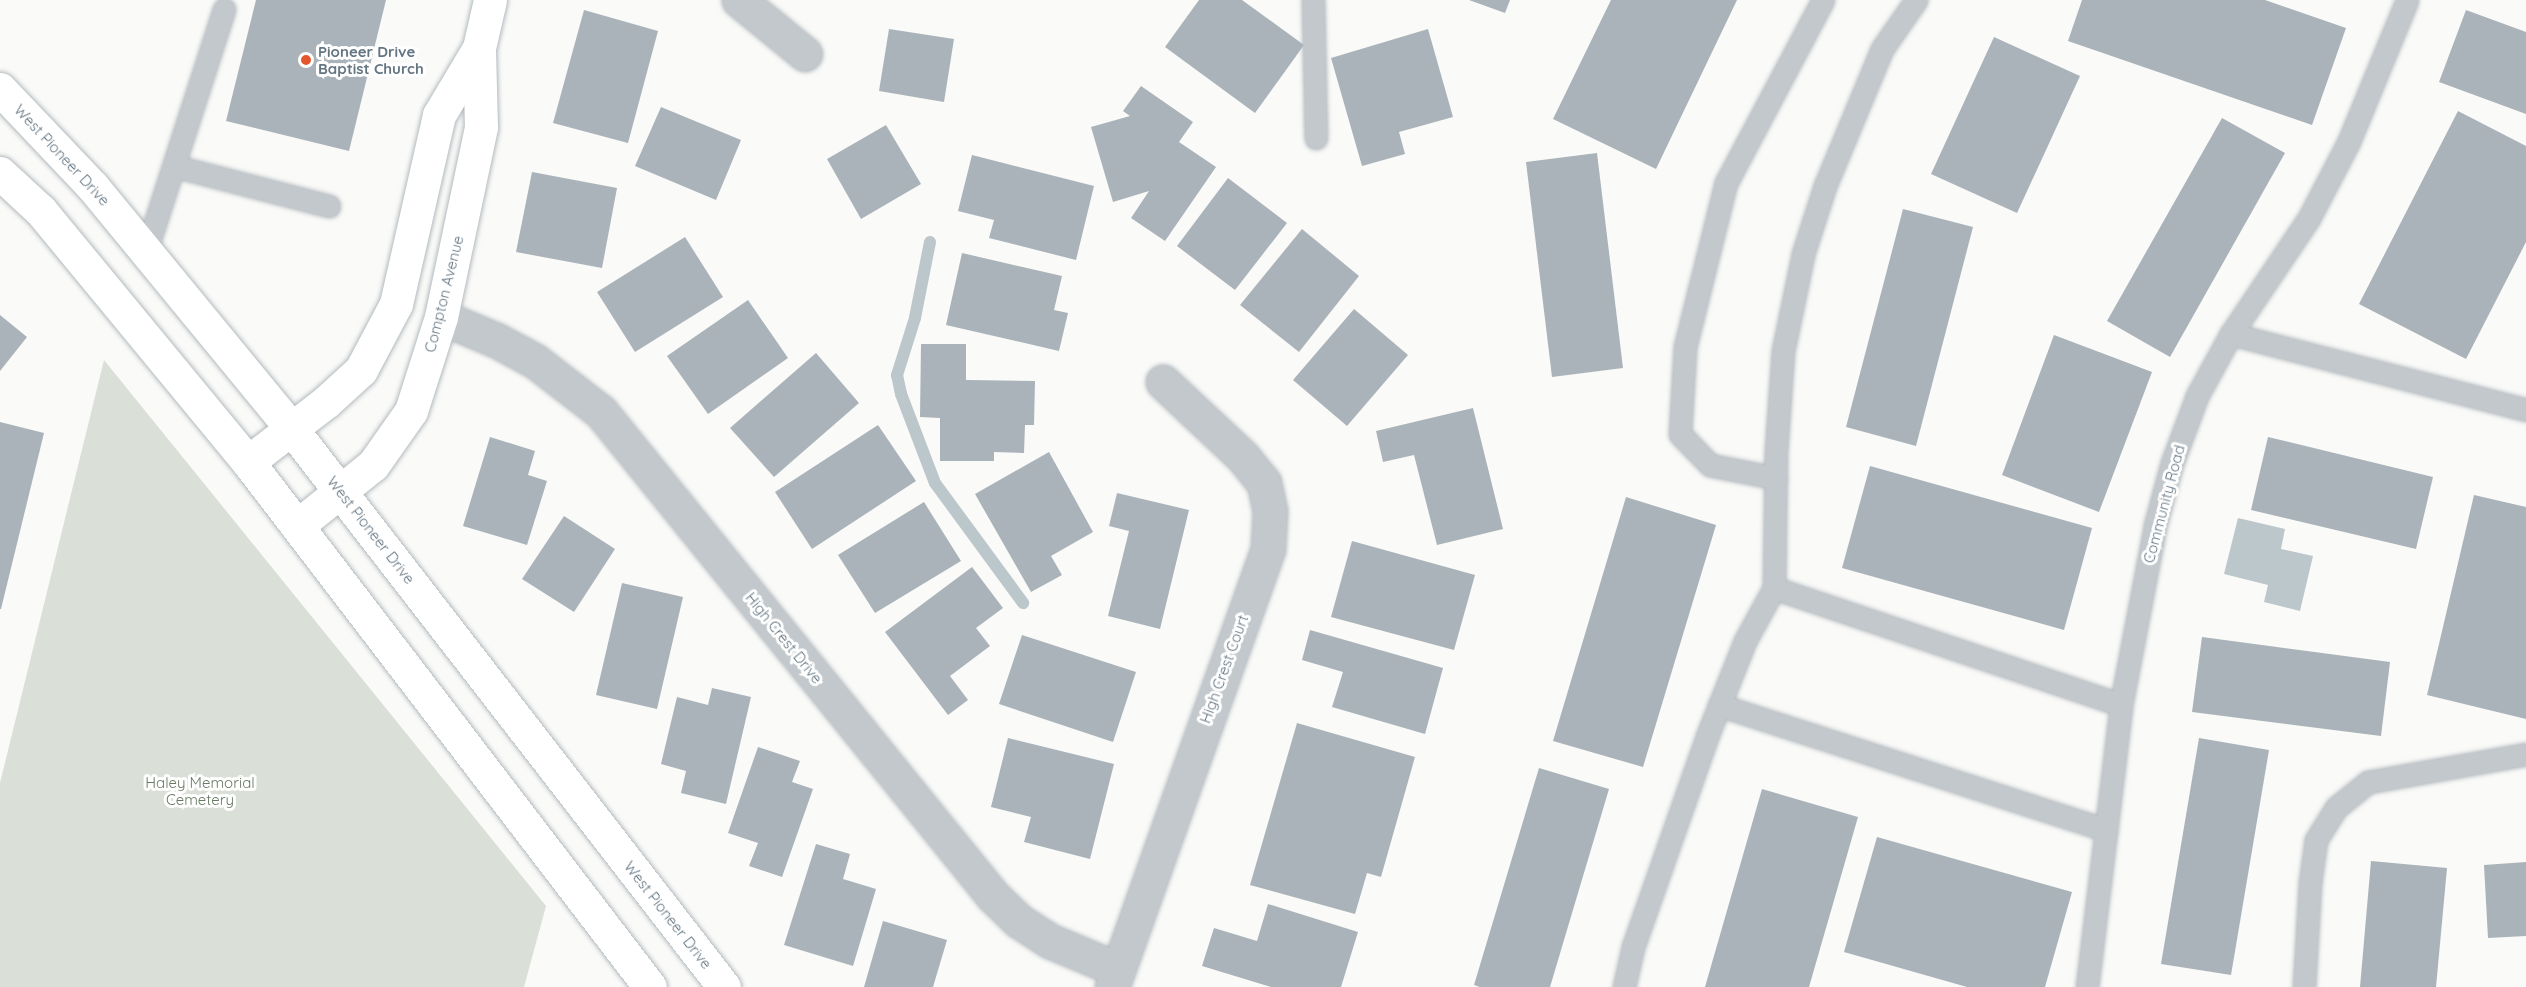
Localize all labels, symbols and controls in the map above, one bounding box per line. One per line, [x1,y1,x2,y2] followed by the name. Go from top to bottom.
[318,42,424,77] place label: Pioneer Drive Baptist Church
[299,53,313,67] marker: Pioneer Drive Baptist Church
[10,101,114,209] street label: West Pioneer Drive
[421,234,467,354] street label: Compton Avenue
[2140,443,2188,565] street label: Community Road
[323,473,419,587] street label: West Pioneer Drive
[742,589,826,687] street label: High Crest Drive
[1196,612,1252,726] street label: High Crest Court
[145,773,255,808] park label: Haley Memorial Cemetery
[620,858,716,972] street label: West Pioneer Drive

